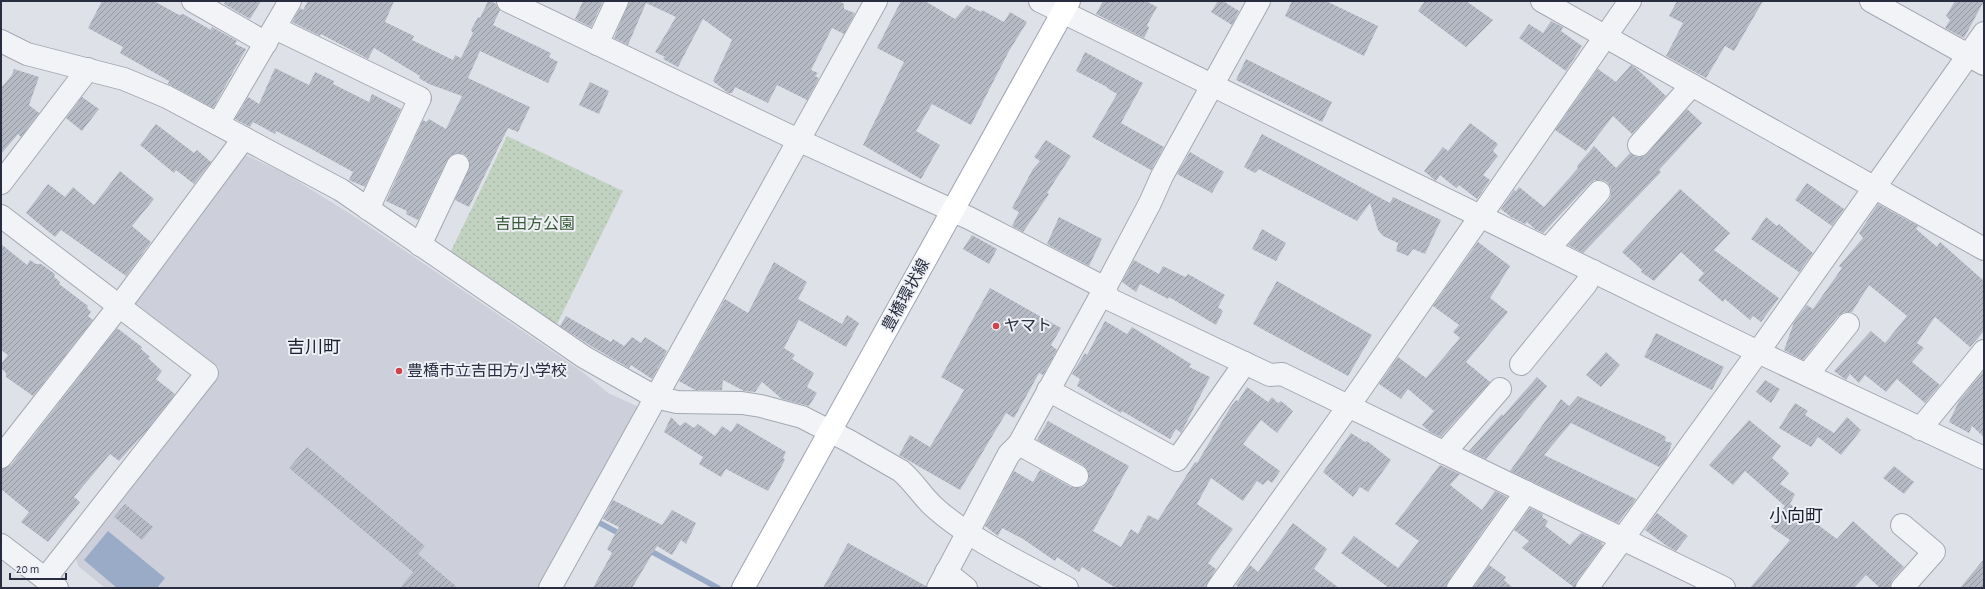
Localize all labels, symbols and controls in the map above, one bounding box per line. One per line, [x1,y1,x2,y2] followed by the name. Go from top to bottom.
[495,215,575,232] park label: 吉田方公園
[879,256,932,334] street label: 豊橋環状線
[1004,318,1052,334] place label: ヤマト
[991,321,1001,331] marker: ヤマト
[287,338,341,357] district label: 吉川町
[407,362,567,379] place label: 豊橋市立吉田方小学校
[394,366,404,376] marker: 豊橋市立吉田方小学校
[1769,506,1823,526] district label: 小向町
[10,555,66,581] scale bar
[16,563,39,575] text: 20 m

